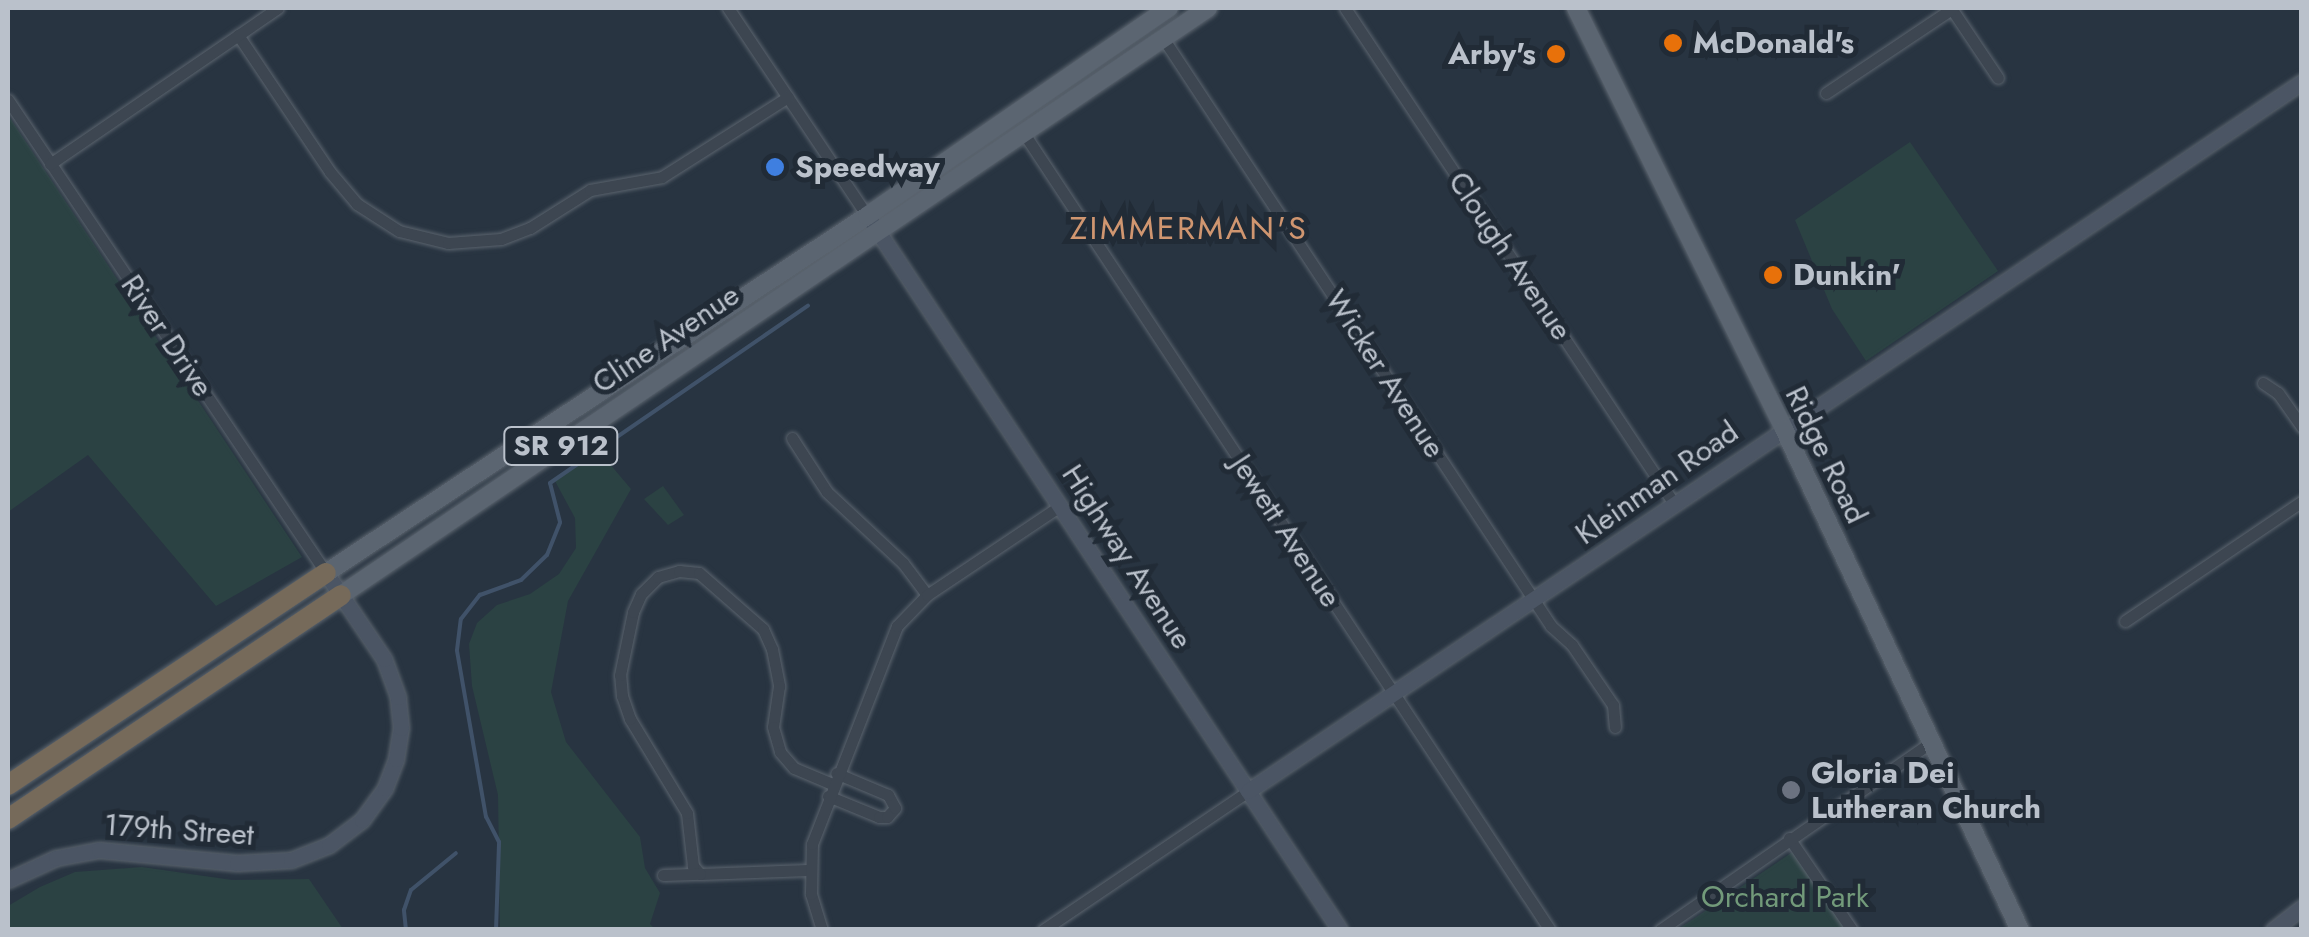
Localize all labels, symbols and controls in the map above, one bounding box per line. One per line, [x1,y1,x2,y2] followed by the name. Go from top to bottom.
[1693,25,1854,61] place label: McDonald's
[1662,32,1684,54] marker: McDonald's
[1448,36,1536,72] place label: Arby's
[1545,43,1567,65] marker: Arby's
[795,149,940,185] place label: Speedway
[764,156,786,178] marker: Speedway
[1441,165,1579,347] street label: Clough Avenue
[1070,209,1308,247] district label: ZIMMERMAN'S
[1793,257,1901,293] place label: Dunkin'
[1762,264,1784,286] marker: Dunkin'
[113,268,221,404] street label: River Drive
[586,277,746,401] street label: Cline Avenue
[1317,283,1453,465] street label: Wicker Avenue
[1777,381,1875,529] street label: Ridge Road
[1569,414,1745,552] street label: Kleinman Road
[501,423,621,469] road number: SR 912
[1223,448,1349,614] street label: Jewett Avenue
[1054,458,1200,656] street label: Highway Avenue
[1811,755,2041,826] place label: Gloria Dei Lutheran Church
[1780,779,1802,801] marker: Gloria Dei Lutheran Church
[103,807,255,853] street label: 179th Street
[1701,879,1869,915] park label: Orchard Park

